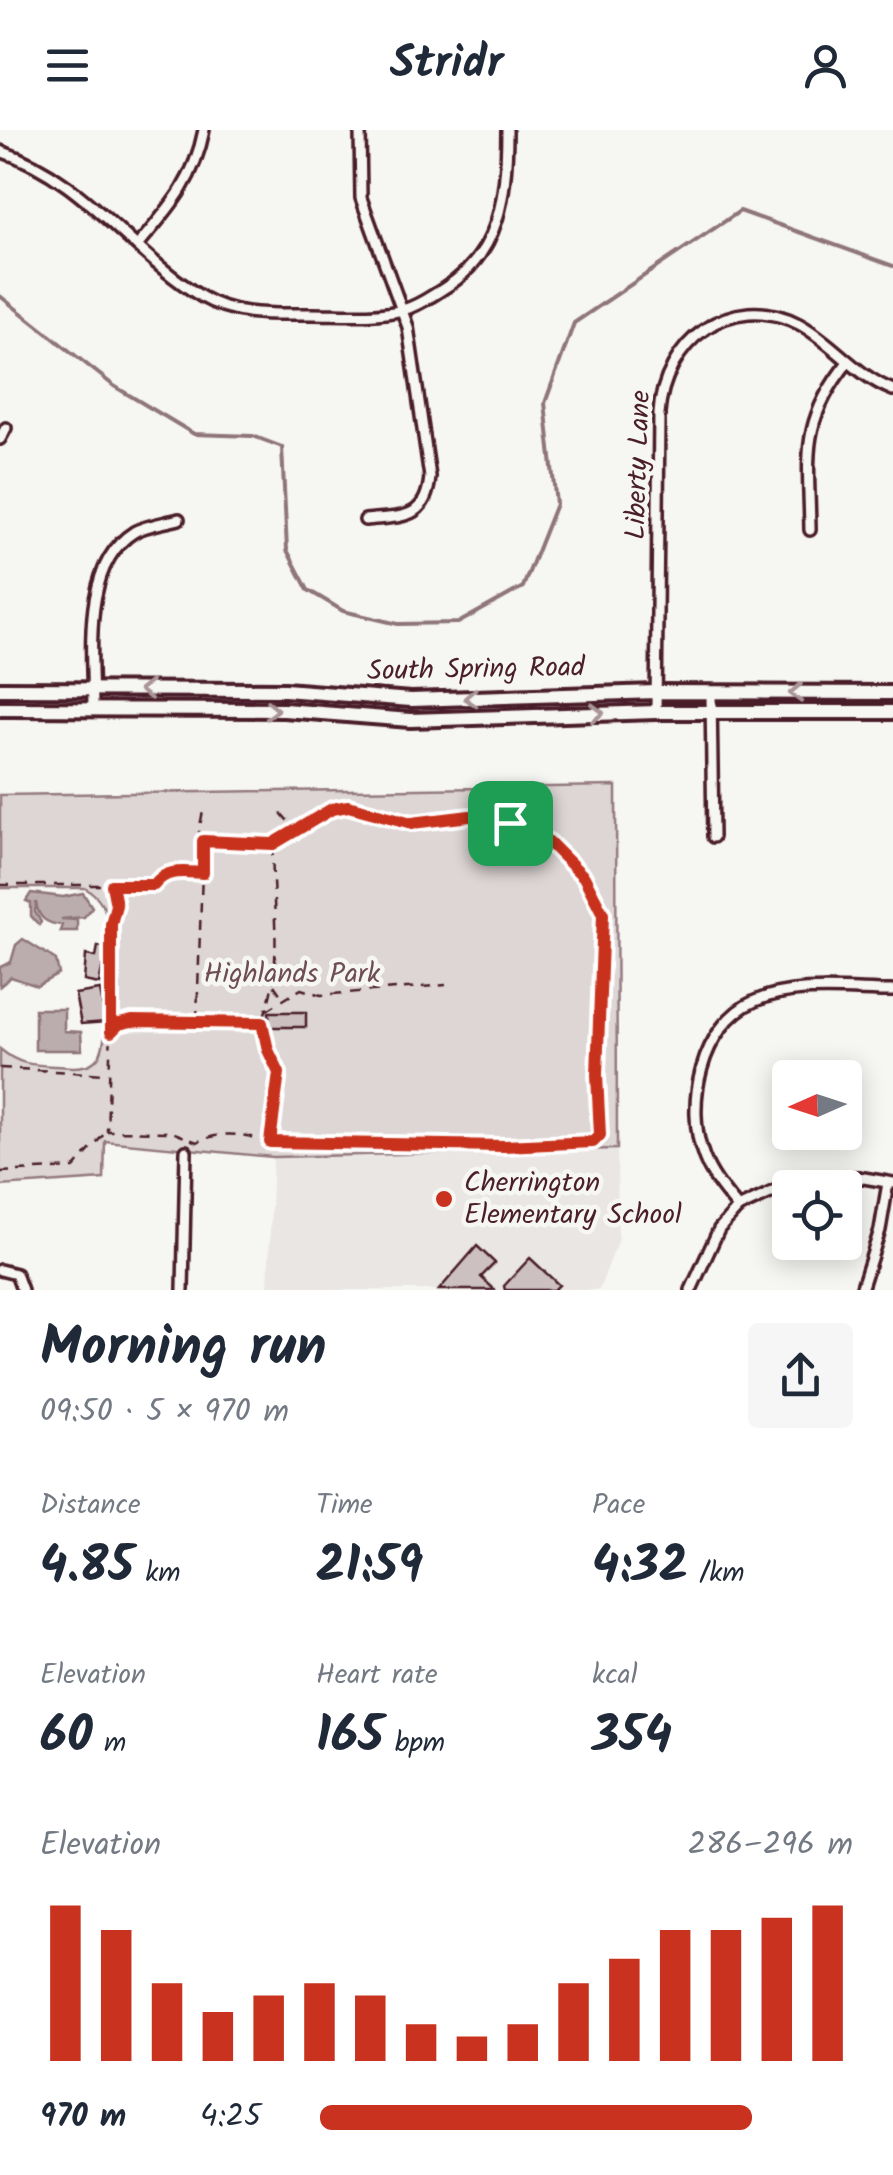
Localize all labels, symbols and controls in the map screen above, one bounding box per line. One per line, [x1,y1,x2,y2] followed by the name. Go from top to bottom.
[390,29,503,101] text: Stridr
[40,38,95,93] icon: menu
[798,38,853,93] icon: person
[614,389,664,541] street label: Liberty Lane
[367,646,586,694] street label: South Spring Road
[138,679,154,700] one-way arrow
[787,682,802,704] one-way arrow
[462,688,478,709] one-way arrow
[266,699,281,721] one-way arrow
[589,703,605,724] one-way arrow
[468,781,553,866] pin
[483,796,538,851] icon: arrive
[204,952,381,997] park label: Highlands Park
[772,1060,862,1150] north arrow
[772,1060,862,1260] map controls
[464,1161,682,1238] place label: Cherrington Elementary School
[772,1170,862,1260] button: locate
[433,1188,455,1210] marker: Cherrington Elementary School
[40,1306,327,1393] text: Morning run
[748,1323,853,1428] button: share
[40,1387,289,1438] text: 09:50 · 5 × 970 m
[40,1483,141,1528] text: Distance
[316,1483,373,1528] text: Time
[592,1483,645,1528] text: Pace
[40,1528,134,1608] text: 4.85
[316,1528,423,1608] text: 21:59
[592,1528,688,1608] text: 4:32
[134,1551,181,1596] text: km
[688,1551,745,1596] text: /km
[40,1653,146,1698] text: Elevation
[316,1653,438,1698] text: Heart rate
[592,1653,638,1698] text: kcal
[40,1698,93,1778] text: 60
[316,1698,384,1778] text: 165
[592,1698,672,1778] text: 354
[93,1721,126,1766] text: m
[384,1721,445,1766] text: bpm
[40,1820,161,1871] text: Elevation
[688,1820,853,1871] text: 286–296 m
[40,2092,126,2143] text: 970 m
[200,2092,261,2143] text: 4:25

